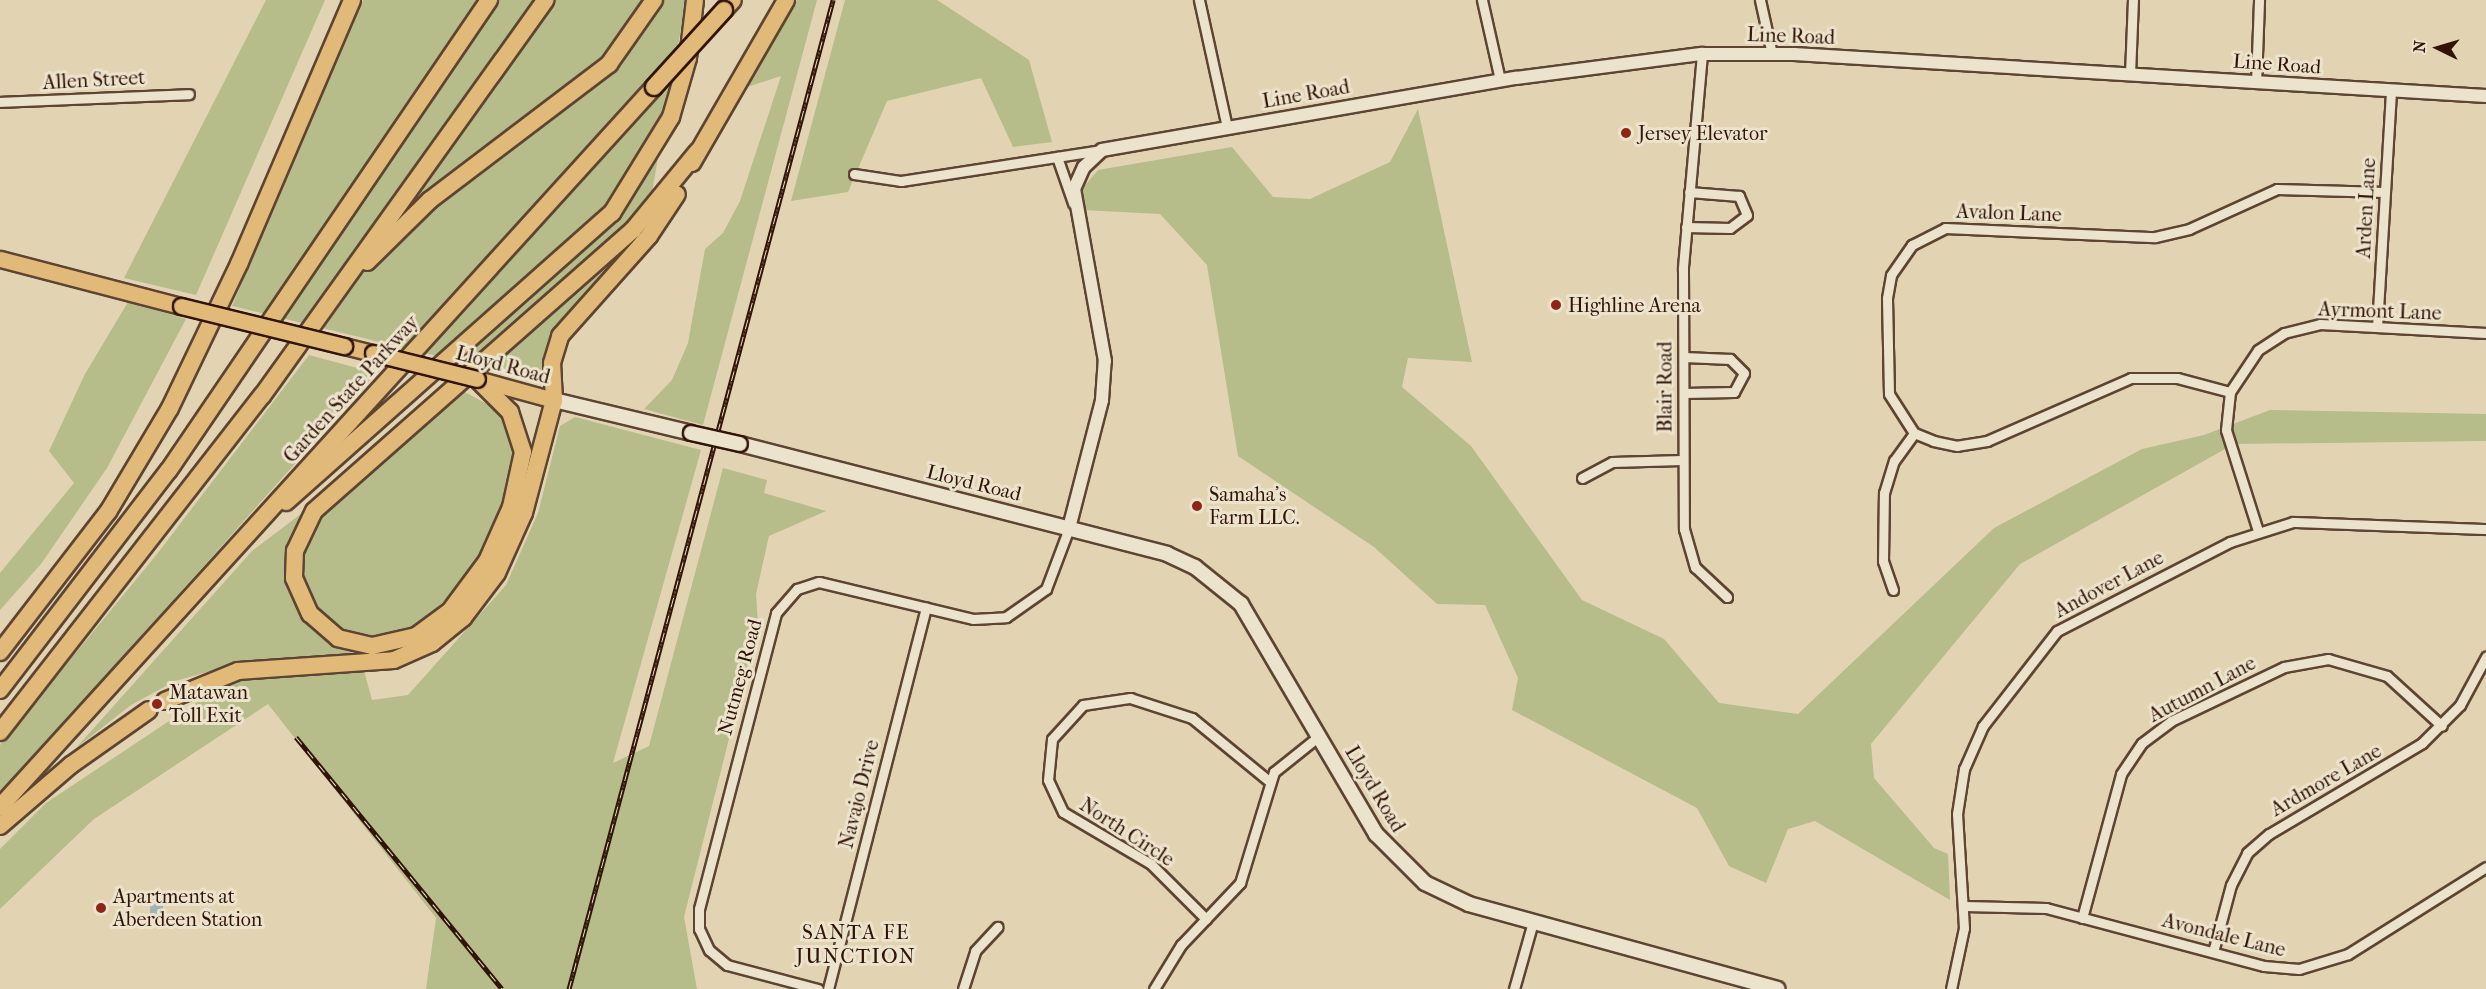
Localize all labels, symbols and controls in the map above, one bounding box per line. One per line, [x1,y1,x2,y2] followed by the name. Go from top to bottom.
[2408,18,2468,78] north arrow
[1747,22,1835,50] street label: Line Road
[2410,40,2430,53] text: N
[2232,49,2322,79] street label: Line Road
[42,65,146,95] street label: Allen Street
[1261,75,1351,113] street label: Line Road
[1638,121,1767,145] place label: Jersey Elevator
[1619,126,1633,140] marker: Jersey Elevator
[2351,157,2381,259] street label: Arden Lane
[1956,199,2062,227] street label: Avalon Lane
[1568,293,1701,317] place label: Highline Arena
[2318,297,2442,325] street label: Ayrmont Lane
[1549,298,1563,312] marker: Highline Arena
[278,310,424,468] street label: Garden State Parkway
[453,341,553,389] street label: Lloyd Road
[1653,341,1677,433] street label: Blair Road
[924,460,1024,506] street label: Lloyd Road
[1209,482,1299,529] place label: Samaha's Farm LLC.
[1190,499,1204,513] marker: Samaha's Farm LLC.
[2050,545,2168,623] street label: Andover Lane
[713,616,767,738] street label: Nutmeg Road
[2144,651,2260,727] street label: Autumn Lane
[169,680,248,727] place label: Matawan Toll Exit
[150,697,164,711] marker: Matawan Toll Exit
[834,737,884,851] street label: Navajo Drive
[2266,739,2386,821] street label: Ardmore Lane
[1340,741,1410,837] street label: Lloyd Road
[1075,793,1179,871] street label: North Circle
[113,885,262,932] place label: Apartments at Aberdeen Station
[94,901,108,915] marker: Apartments at Aberdeen Station
[2160,908,2288,962] street label: Avondale Lane
[796,919,916,969] district label: SANTA FE JUNCTION

